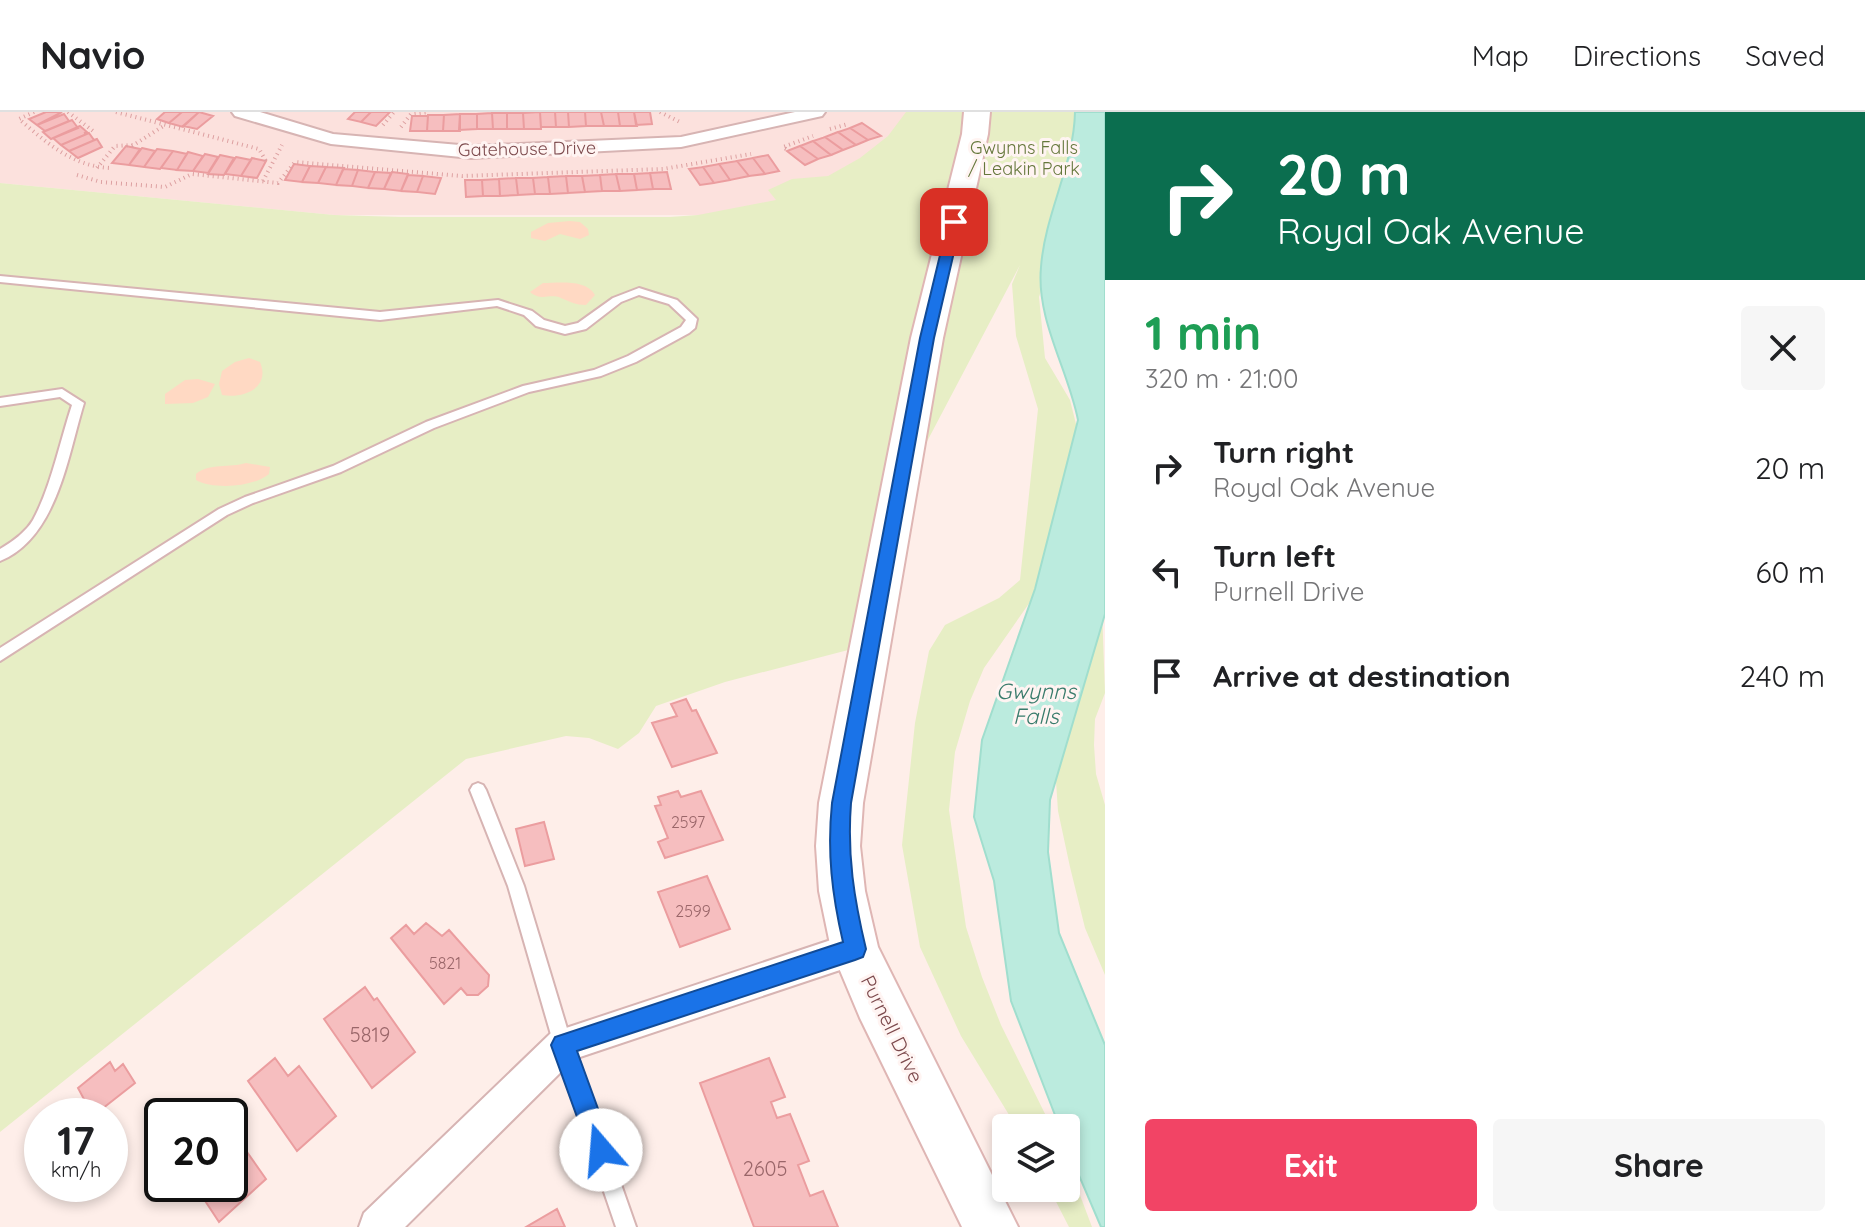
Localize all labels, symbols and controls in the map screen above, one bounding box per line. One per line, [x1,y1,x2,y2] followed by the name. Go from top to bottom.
[40,31,145,79] text: Navio
[1472,38,1529,73] text: Map
[1573,38,1701,73] text: Directions
[1745,38,1825,73] text: Saved
[458,136,596,161] street label: Gatehouse Drive
[968,136,1080,180] park label: Gwynns Falls / Leakin Park
[1277,139,1411,209] text: 20 m
[1145,144,1249,248] icon: right
[920,188,988,256] pin
[932,200,976,244] icon: arrive
[1277,208,1585,253] text: Royal Oak Avenue
[1145,302,1261,362] text: 1 min
[1741,306,1825,390] button: close
[1145,362,1298,395] text: 320 m · 21:00
[1213,433,1354,471] text: Turn right
[1145,446,1189,490] icon: right
[1755,449,1825,487] text: 20 m
[1213,471,1435,504] text: Royal Oak Avenue
[1213,537,1336,575] text: Turn left
[1145,550,1189,594] icon: left
[1755,553,1825,591] text: 60 m
[1213,575,1365,608] text: Purnell Drive
[1145,654,1189,698] icon: arrive
[1213,657,1511,695] text: Arrive at destination
[1740,657,1825,695] text: 240 m
[996,677,1078,730] water label: Gwynns Falls
[671,812,705,832] house number: 2597
[675,901,711,921] house number: 2599
[429,953,461,973] house number: 5821
[856,971,929,1087] street label: Purnell Drive
[350,1022,390,1047] house number: 5819
[144,1098,248,1202] speed limit sign: 20
[559,1108,643,1192] position arrow
[992,1114,1080,1202] map controls
[992,1114,1080,1202] button: layers
[57,1115,95,1165] text: 17
[1145,1119,1477,1211] button: Exit
[1493,1119,1825,1211] button: Share
[743,1156,787,1181] house number: 2605
[51,1157,101,1182] text: km/h

